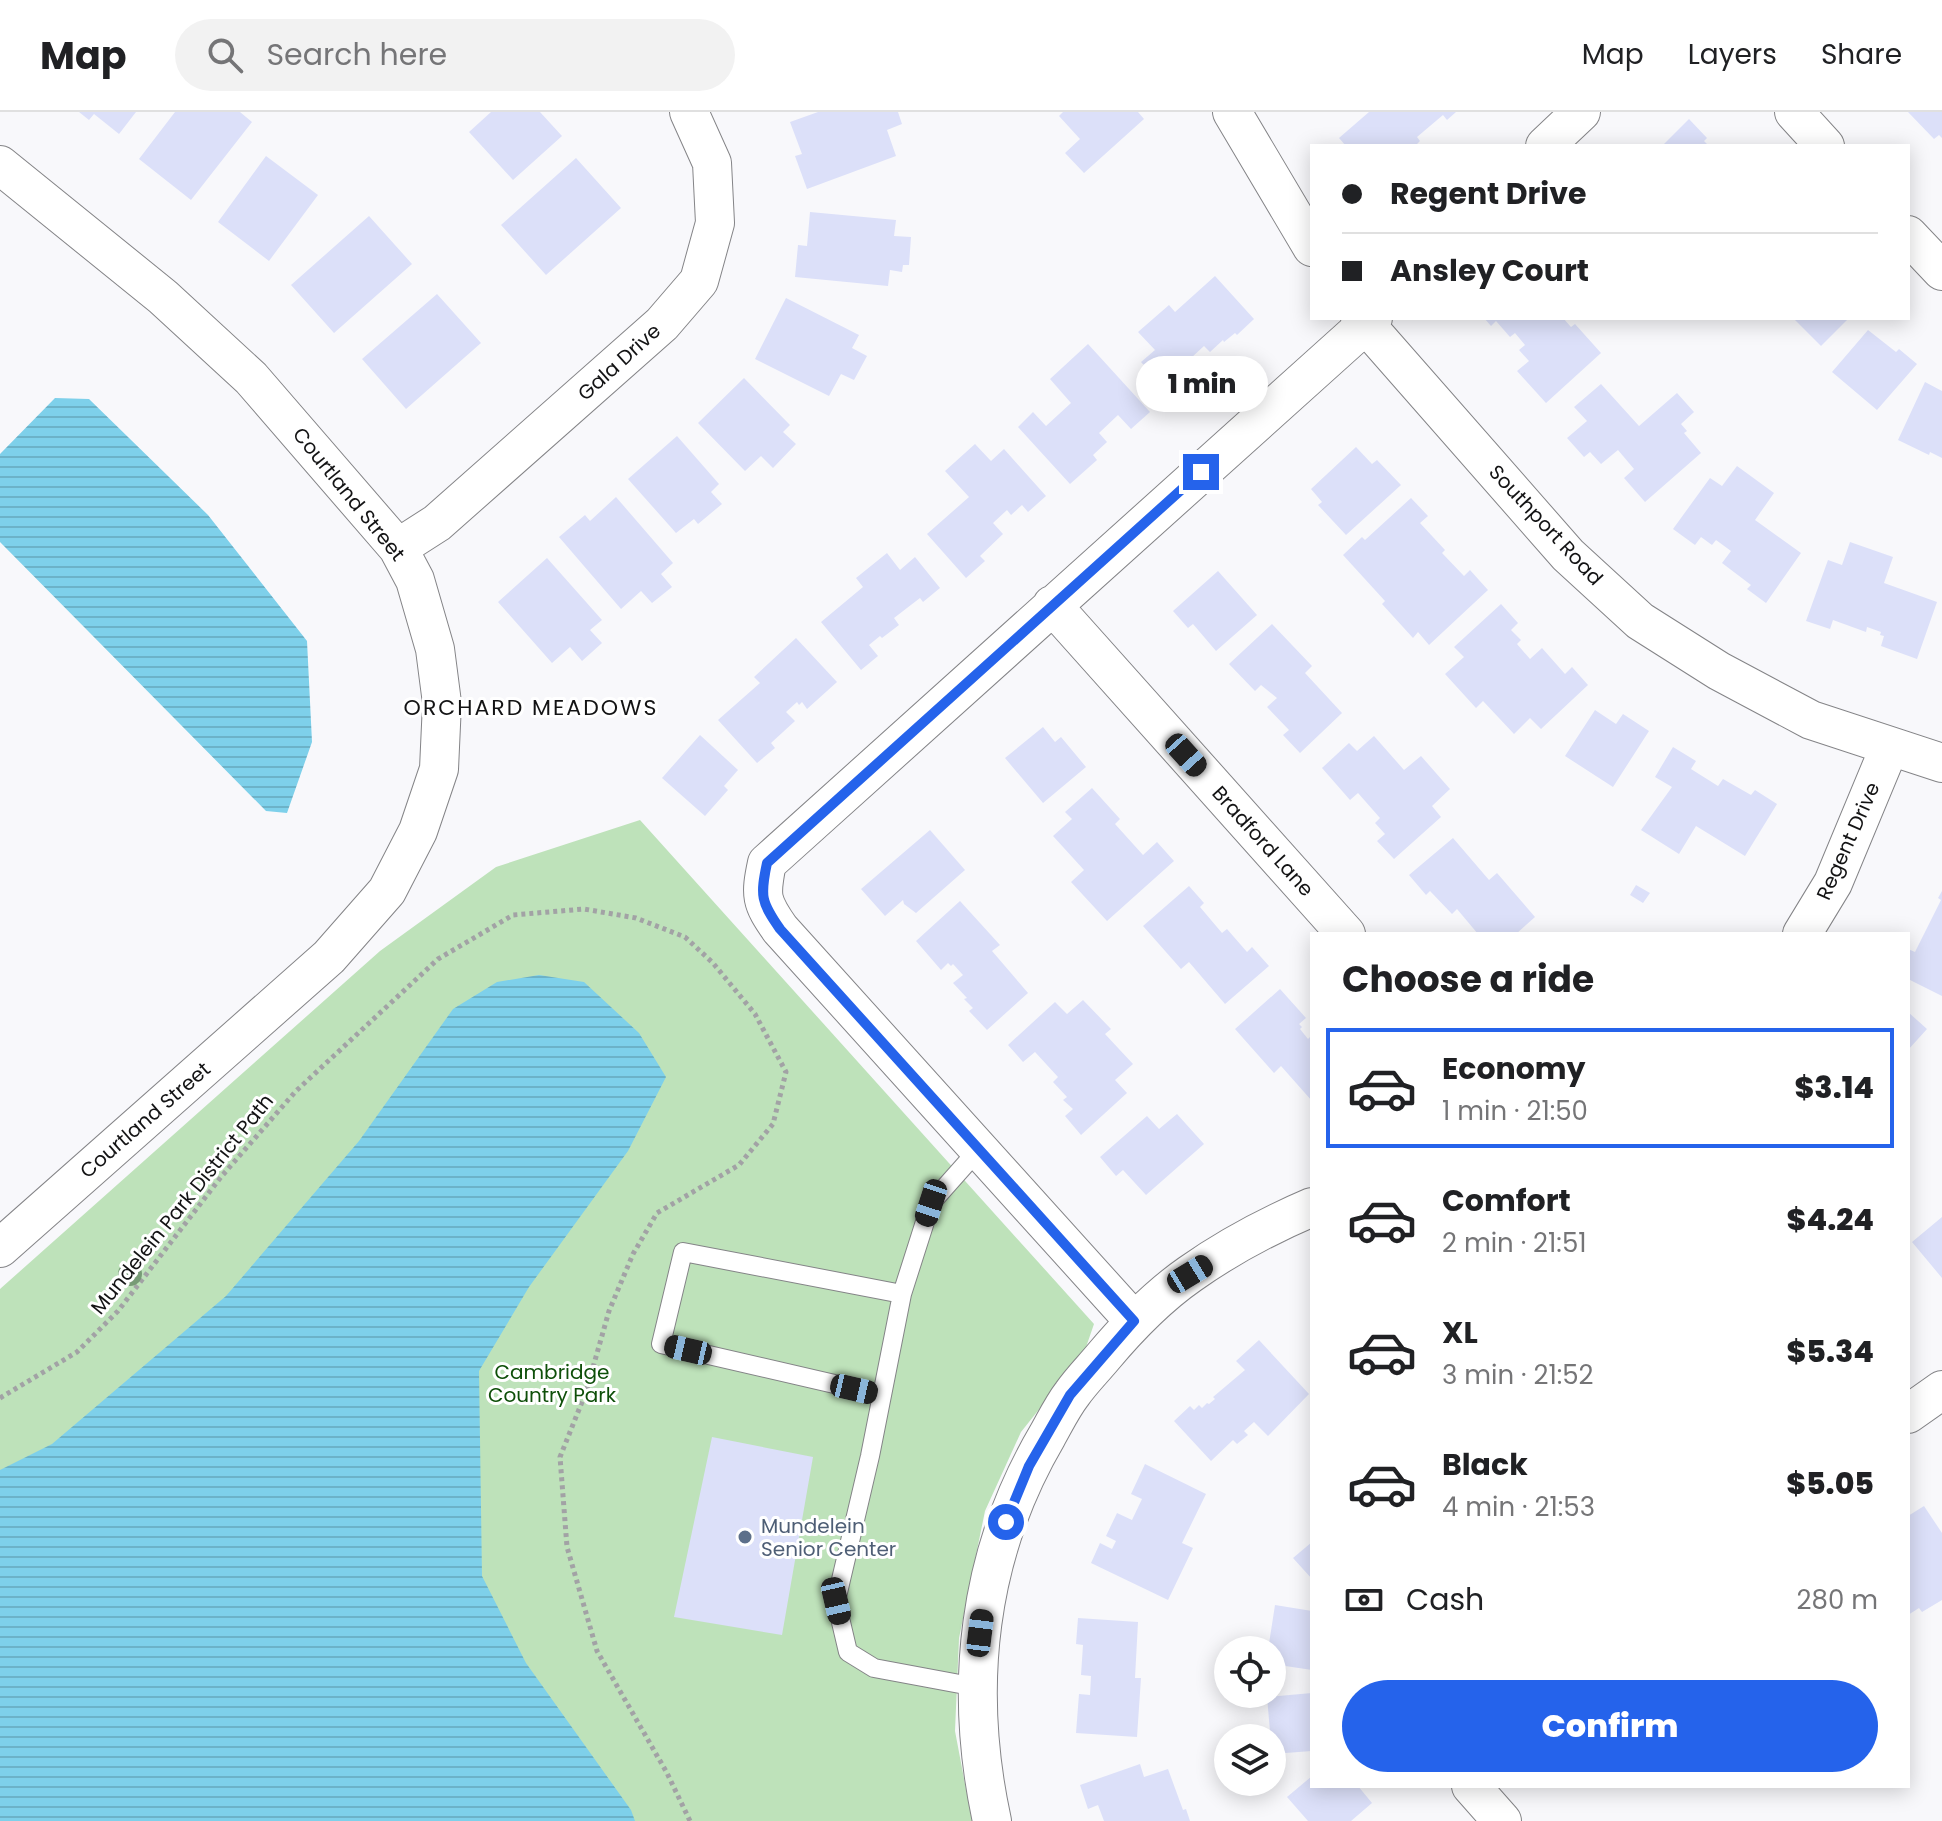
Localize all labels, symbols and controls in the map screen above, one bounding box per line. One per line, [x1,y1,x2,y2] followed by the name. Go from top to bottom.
[175,19,735,91] search box
[40,29,127,82] text: Map
[203,33,247,77] icon: search
[267,33,447,76] text: Search here
[1582,35,1644,74] text: Map
[1688,35,1777,74] text: Layers
[1821,35,1902,74] text: Share
[1390,172,1586,215] text: Regent Drive
[1390,249,1589,292] text: Ansley Court
[571,317,667,407] street label: Gala Drive
[1135,356,1267,412] callout: 1 min
[1168,366,1236,402] text: 1 min
[286,421,412,567] street label: Courtland Street
[1183,454,1219,490] route end
[1483,458,1609,592] street label: Southport Road
[404,692,658,723] district label: ORCHARD MEADOWS
[1161,729,1211,781] car
[1810,778,1886,904] street label: Regent Drive
[1206,780,1320,902] street label: Bradford Lane
[1342,954,1594,1005] text: Choose a ride
[1442,1047,1586,1090] text: Economy
[1346,1052,1418,1124] icon: car
[74,1055,216,1185] street label: Courtland Street
[1795,1066,1874,1109] text: $3.14
[84,1088,280,1320] street label: Mundelein Park District Path
[1442,1093,1588,1129] text: 1 min · 21:50
[912,1176,950,1230] car
[1442,1179,1571,1222] text: Comfort
[1346,1184,1418,1256] icon: car
[1787,1198,1874,1241] text: $4.24
[1442,1225,1587,1261] text: 2 min · 21:51
[1163,1251,1217,1297] car
[1442,1311,1478,1354] text: XL
[1346,1316,1418,1388] icon: car
[1786,1330,1874,1373] text: $5.34
[662,1333,714,1367] car
[1442,1357,1594,1393] text: 3 min · 21:52
[488,1358,617,1409] park label: Cambridge Country Park
[828,1372,880,1406] car
[1442,1443,1528,1486] text: Black
[1346,1448,1418,1520] icon: car
[1786,1462,1874,1505] text: $5.05
[1442,1489,1595,1525] text: 4 min · 21:53
[988,1504,1024,1540] route start
[761,1512,896,1563] place label: Mundelein Senior Center
[736,1528,754,1546] marker: Mundelein Senior Center
[819,1575,853,1627] car
[1342,1578,1386,1622] icon: cash
[1406,1578,1484,1621] text: Cash
[1797,1582,1878,1618] text: 280 m
[965,1608,995,1658] car
[1214,1636,1286,1796] map controls
[1214,1636,1286,1708] button: locate
[1342,1680,1878,1772] button: Confirm
[1214,1724,1286,1796] button: layers

